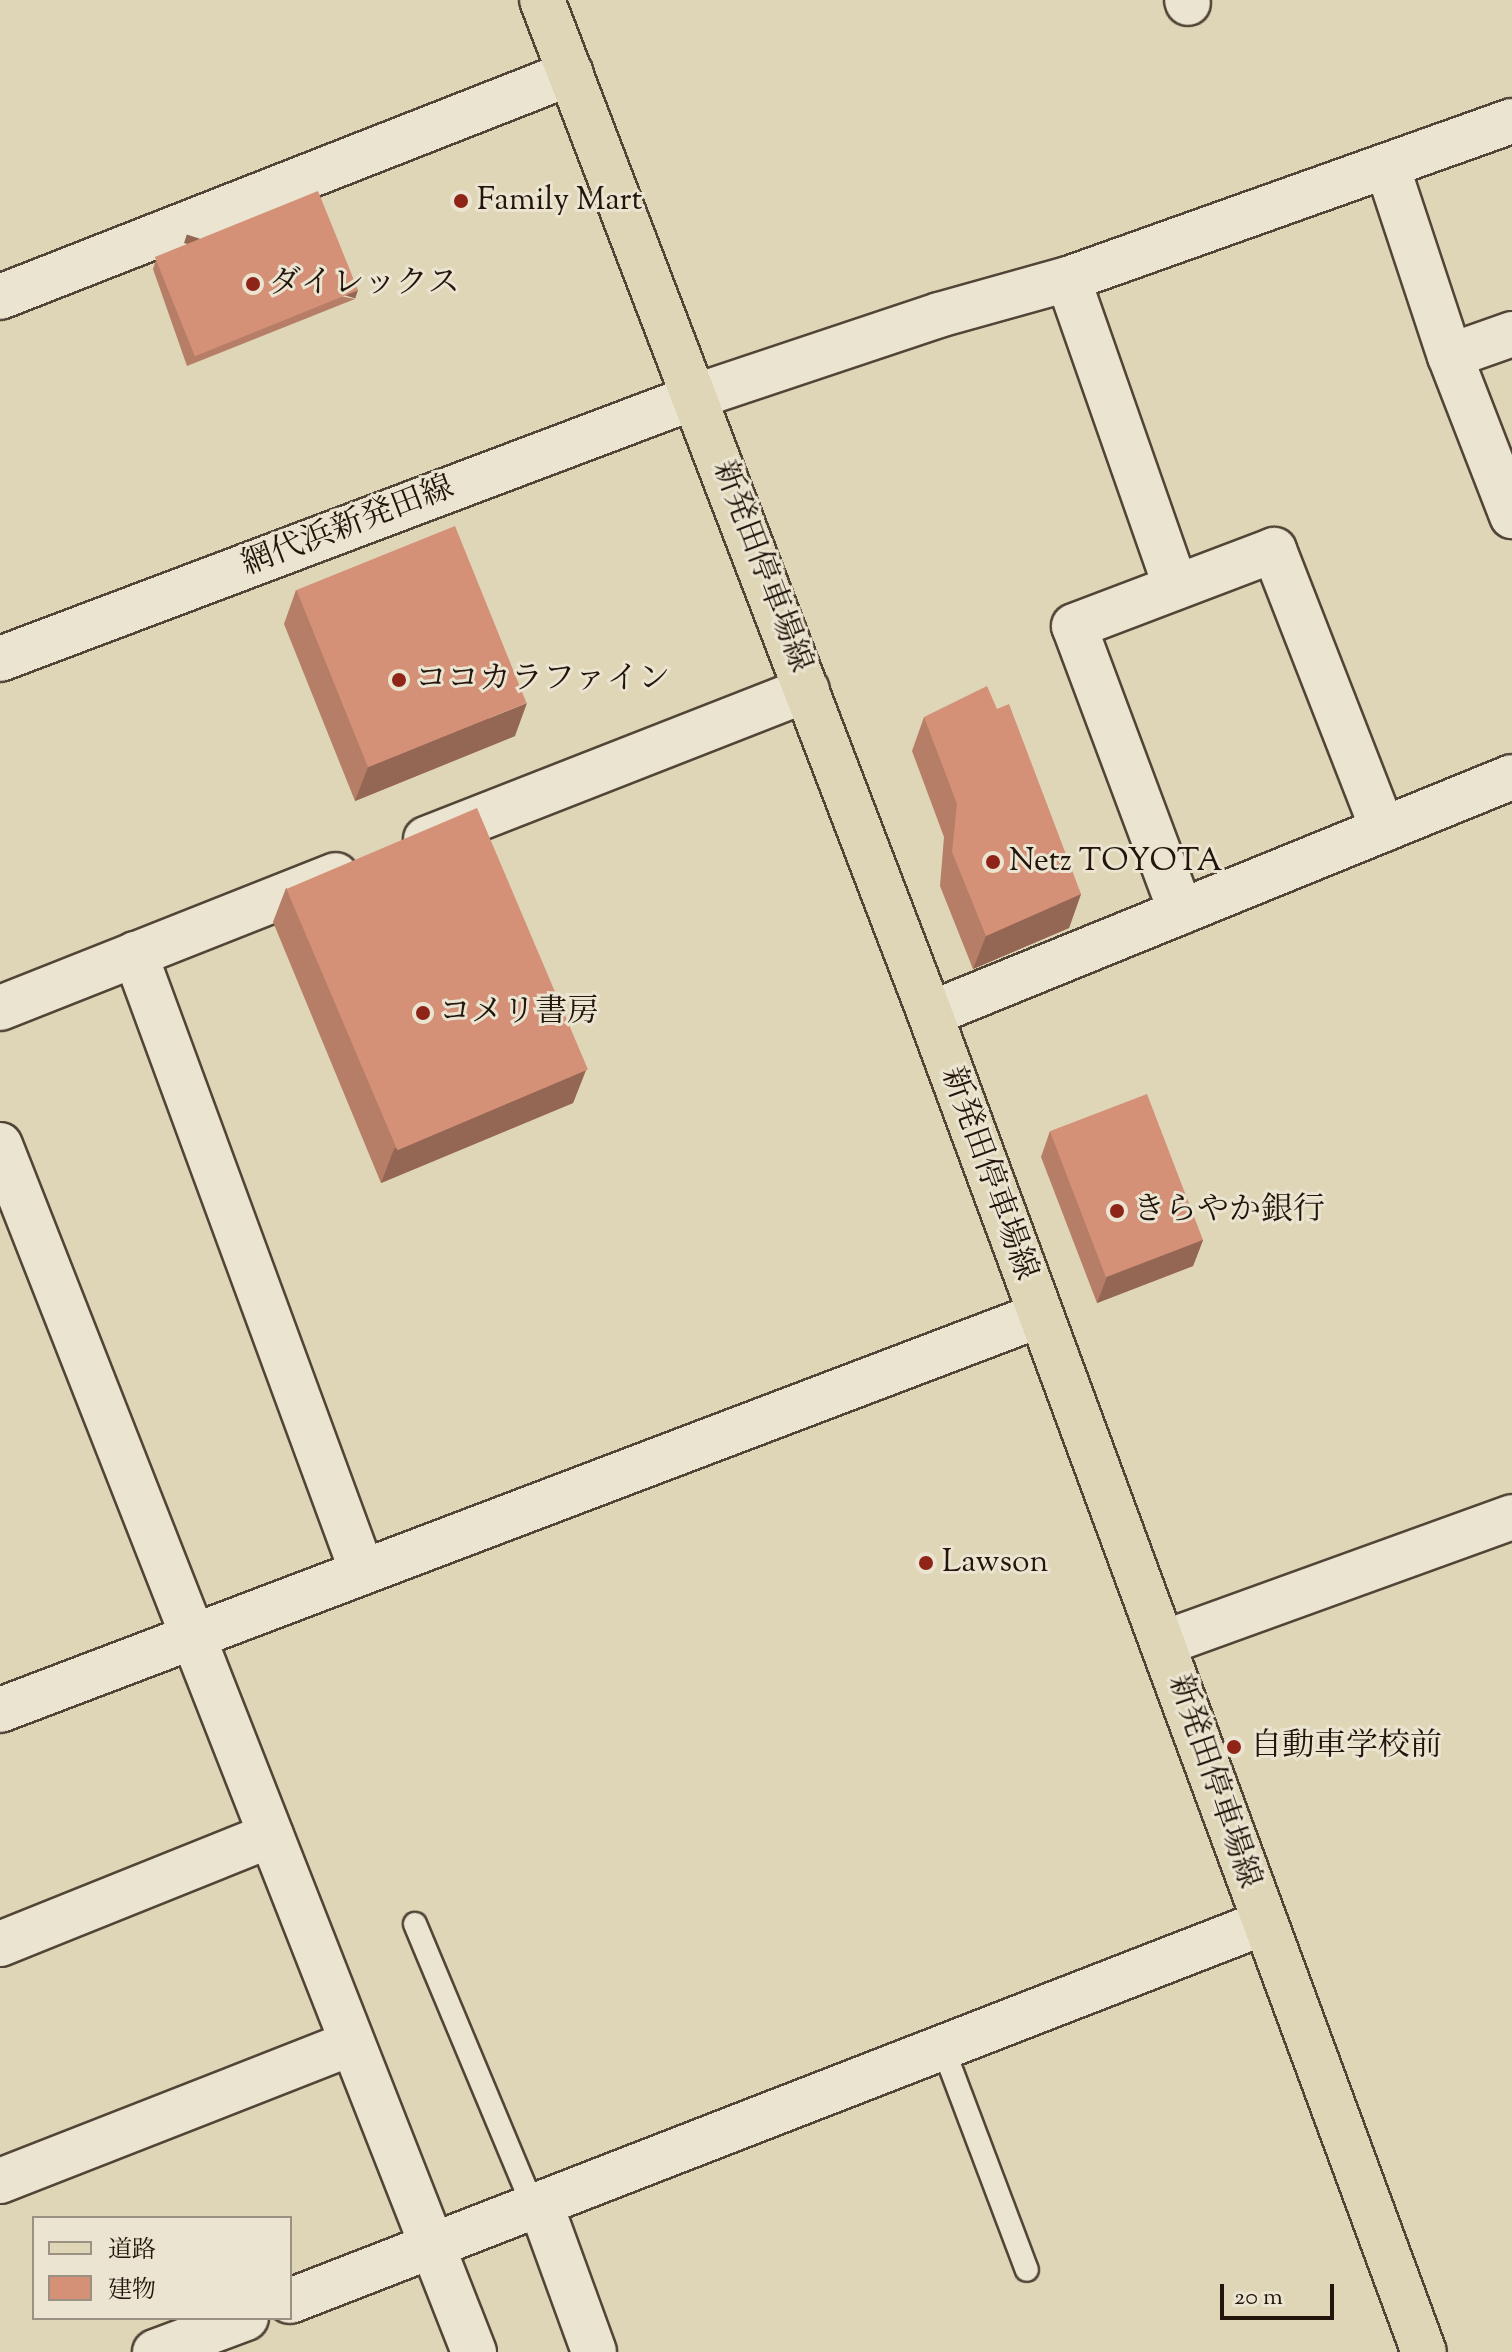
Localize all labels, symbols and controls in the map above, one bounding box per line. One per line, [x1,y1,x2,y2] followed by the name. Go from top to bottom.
[477,182,643,220] place label: Family Mart
[452,192,470,210] marker: Family Mart
[269,265,461,303] place label: ダイレックス
[244,275,262,293] marker: ダイレックス
[703,456,819,678] street label: 新発田停車場線
[237,469,459,585] street label: 網代浜新発田線
[415,661,671,699] place label: ココカラファイン
[390,671,408,689] marker: ココカラファイン
[1009,843,1222,881] place label: Netz TOYOTA
[984,853,1002,871] marker: Netz TOYOTA
[439,994,599,1032] place label: コメリ書房
[414,1004,432,1022] marker: コメリ書房
[932,1062,1044,1286] street label: 新発田停車場線
[1133,1192,1325,1230] place label: きらやか銀行
[1108,1202,1126,1220] marker: きらやか銀行
[942,1544,1049,1582] place label: Lawson
[917,1554,935,1572] marker: Lawson
[1158,1670,1268,1894] street label: 新発田停車場線
[1250,1728,1442,1766] place label: 自動車学校前
[1225,1738,1243,1756] marker: 自動車学校前
[32,2216,292,2320] legend
[108,2234,156,2268] text: 道路
[1224,2268,1338,2318] scale bar
[108,2274,156,2308] text: 建物
[1234,2281,1283,2315] text: 20 m

